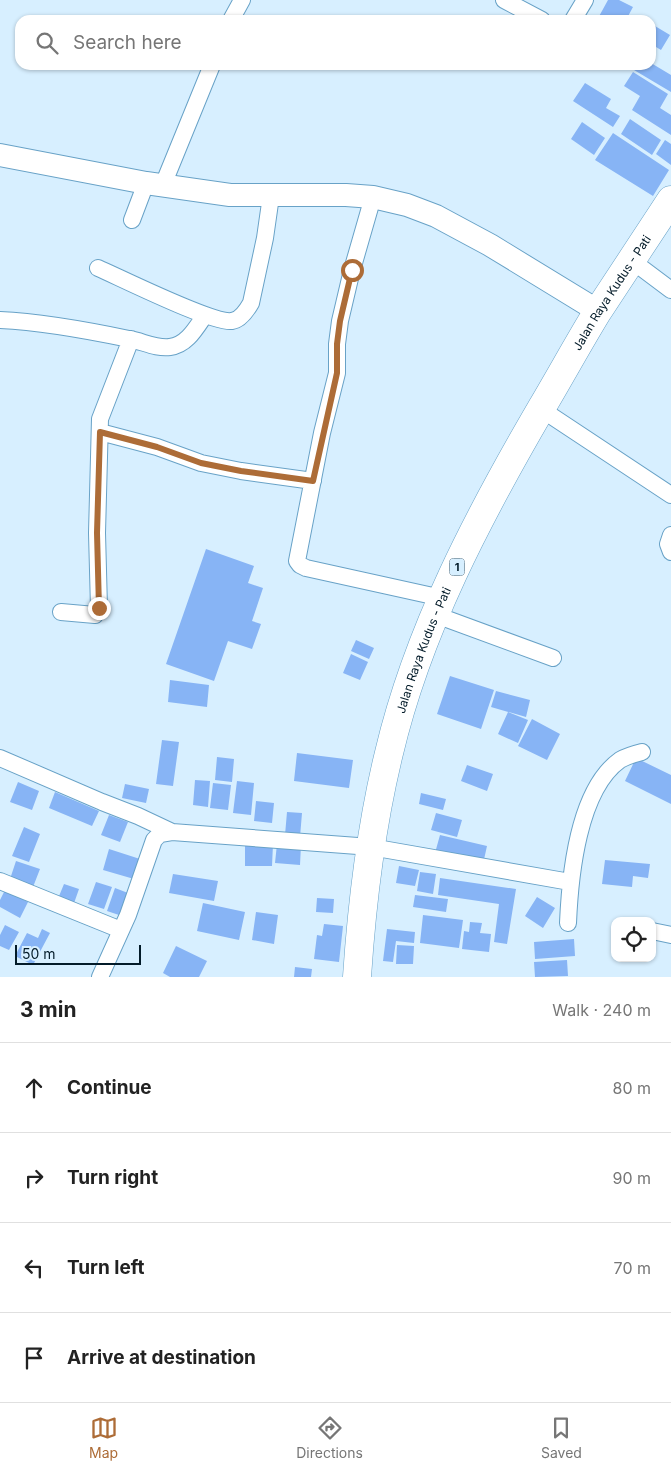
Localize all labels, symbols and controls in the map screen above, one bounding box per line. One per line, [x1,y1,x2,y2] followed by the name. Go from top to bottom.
[15,15,656,70] search box
[33,29,61,57] icon: search
[73,31,182,54] text: Search here
[569,232,654,353] street label: Jalan Raya Kudus - Pati
[341,259,364,282] route start
[450,558,464,576] road number: 1
[392,584,454,715] street label: Jalan Raya Kudus - Pati
[88,597,111,620] route end
[611,917,656,962] map controls
[611,917,656,962] button: locate
[15,942,141,965] scale bar
[22,945,56,962] text: 50 m
[20,997,76,1022] text: 3 min
[552,1000,651,1020] text: Walk · 240 m
[20,1074,48,1102] icon: ahead
[67,1076,152,1099] text: Continue
[612,1078,651,1098] text: 80 m
[20,1164,48,1192] icon: right
[67,1166,158,1189] text: Turn right
[612,1168,651,1188] text: 90 m
[20,1254,48,1282] icon: left
[67,1256,145,1279] text: Turn left
[614,1258,651,1278] text: 70 m
[20,1344,48,1372] icon: arrive
[67,1346,256,1369] text: Arrive at destination
[89,1414,118,1461] tab: Map
[296,1414,363,1461] tab: Directions
[541,1414,582,1461] tab: Saved

